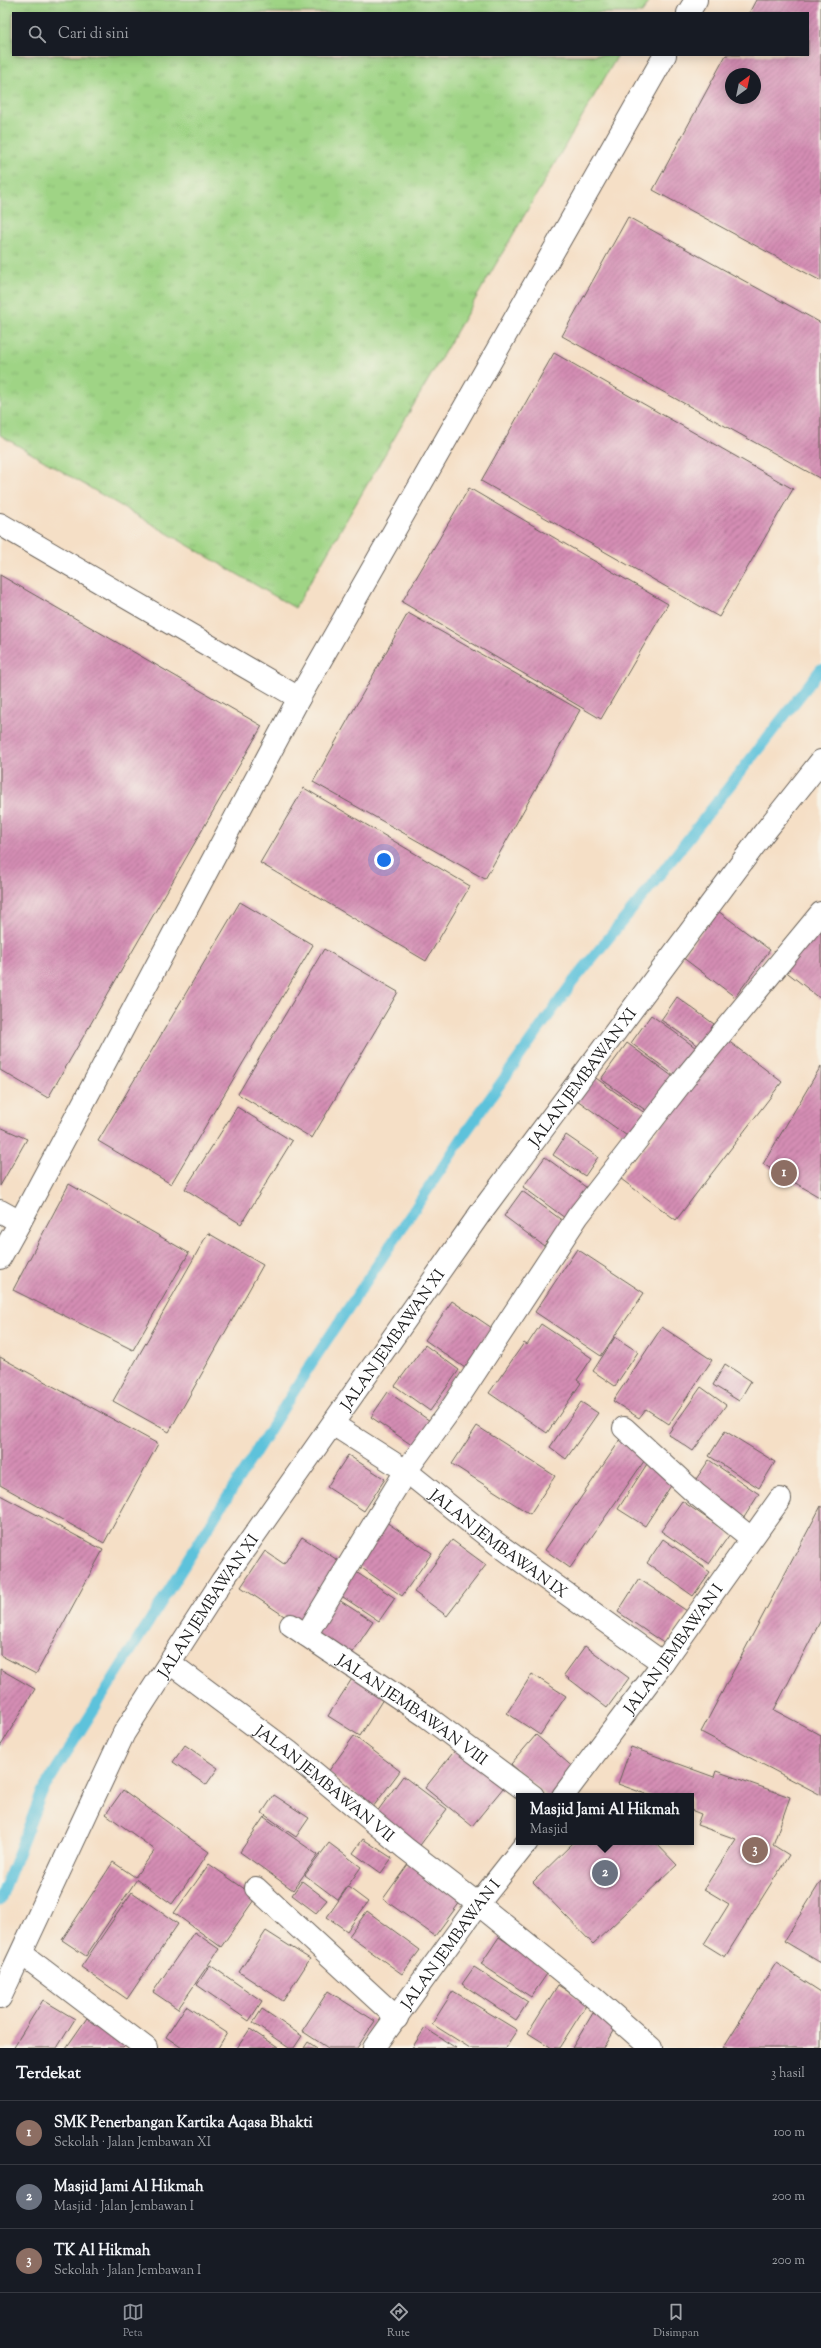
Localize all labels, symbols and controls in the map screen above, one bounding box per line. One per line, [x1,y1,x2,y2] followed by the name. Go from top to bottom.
[12,12,809,56] search box
[26,23,48,45] icon: search
[58,24,129,45] text: Cari di sini
[725,68,761,104] north arrow
[374,850,394,870] your location
[524,1004,643,1153] street label: JALAN JEMBAWAN XI
[771,1158,797,1188] pin: 1
[336,1265,452,1417] street label: JALAN JEMBAWAN XI
[423,1484,571,1605] street label: JALAN JEMBAWAN IX
[153,1530,265,1684] street label: JALAN JEMBAWAN XI
[619,1580,730,1720] street label: JALAN JEMBAWAN I
[331,1650,491,1772] street label: JALAN JEMBAWAN VIII
[248,1720,398,1848] street label: JALAN JEMBAWAN VII
[516,1793,694,1845] popup
[530,1800,680,1821] text: Masjid Jami Al Hikmah
[530,1821,568,1839] text: Masjid
[742,1835,768,1865] pin: 3
[592,1858,618,1888] pin: 2
[396,1875,507,2016] street label: JALAN JEMBAWAN I
[16,2062,81,2086] text: Terdekat
[771,2065,805,2083] text: 3 hasil
[54,2113,313,2134] text: SMK Penerbangan Kartika Aqasa Bhakti
[27,2124,31,2142] text: 1
[773,2124,805,2142] text: 100 m
[54,2134,211,2152] text: Sekolah · Jalan Jembawan XI
[54,2177,204,2198] text: Masjid Jami Al Hikmah
[26,2188,32,2206] text: 2
[772,2188,805,2206] text: 200 m
[54,2198,194,2216] text: Masjid · Jalan Jembawan I
[54,2241,151,2262] text: TK Al Hikmah
[26,2252,32,2270] text: 3
[772,2252,805,2270] text: 200 m
[54,2262,201,2280] text: Sekolah · Jalan Jembawan I
[122,2301,144,2341] tab: Peta
[387,2301,410,2341] tab: Rute
[653,2301,699,2341] tab: Disimpan

